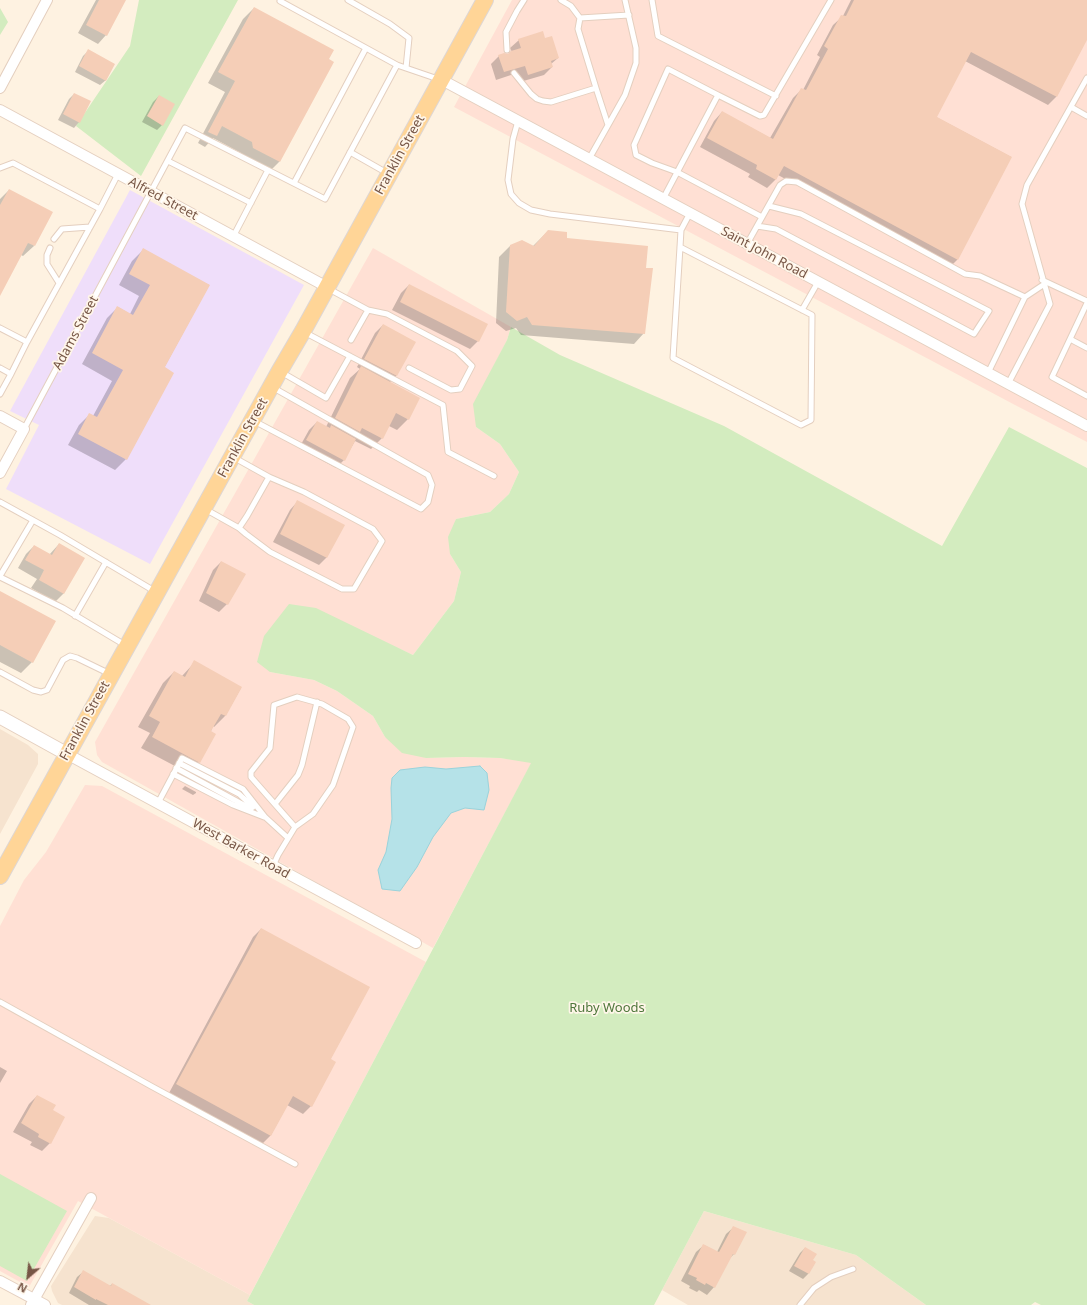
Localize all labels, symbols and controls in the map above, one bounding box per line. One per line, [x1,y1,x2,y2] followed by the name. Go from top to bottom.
[372,112,428,198] street label: Franklin Street
[126,174,200,224] street label: Alfred Street
[718,224,810,282] street label: Saint John Road
[50,293,102,373] street label: Adams Street
[215,395,271,481] street label: Franklin Street
[57,678,113,764] street label: Franklin Street
[190,816,292,882] street label: West Barker Road
[569,1000,645,1016] park label: Ruby Woods
[8,1257,48,1297] north arrow
[15,1279,30,1297] text: N

